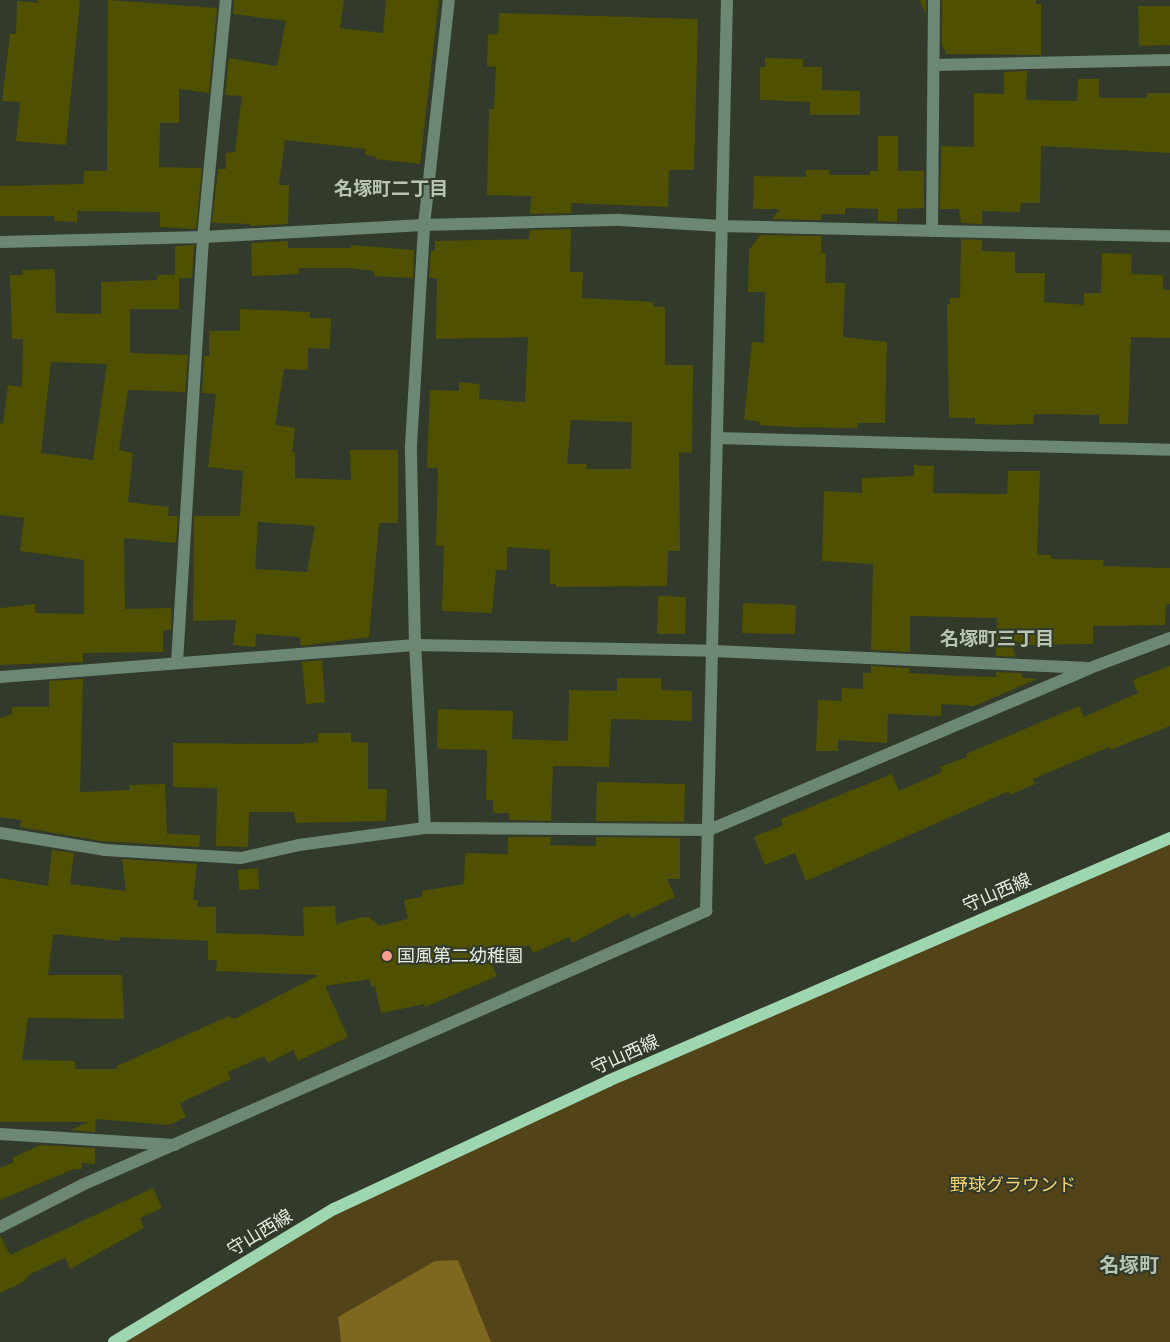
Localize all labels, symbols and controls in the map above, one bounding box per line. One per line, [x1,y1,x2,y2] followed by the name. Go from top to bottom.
[334,178,448,200] district label: 名塚町二丁目
[940,628,1054,650] district label: 名塚町三丁目
[960,869,1034,917] street label: 守山西線
[397,945,523,967] place label: 国風第二幼稚園
[381,950,393,962] marker: 国風第二幼稚園
[588,1030,662,1080] street label: 守山西線
[950,1174,1076,1196] park label: 野球グラウンド
[224,1205,296,1261] street label: 守山西線
[1099,1253,1159,1277] district label: 名塚町

